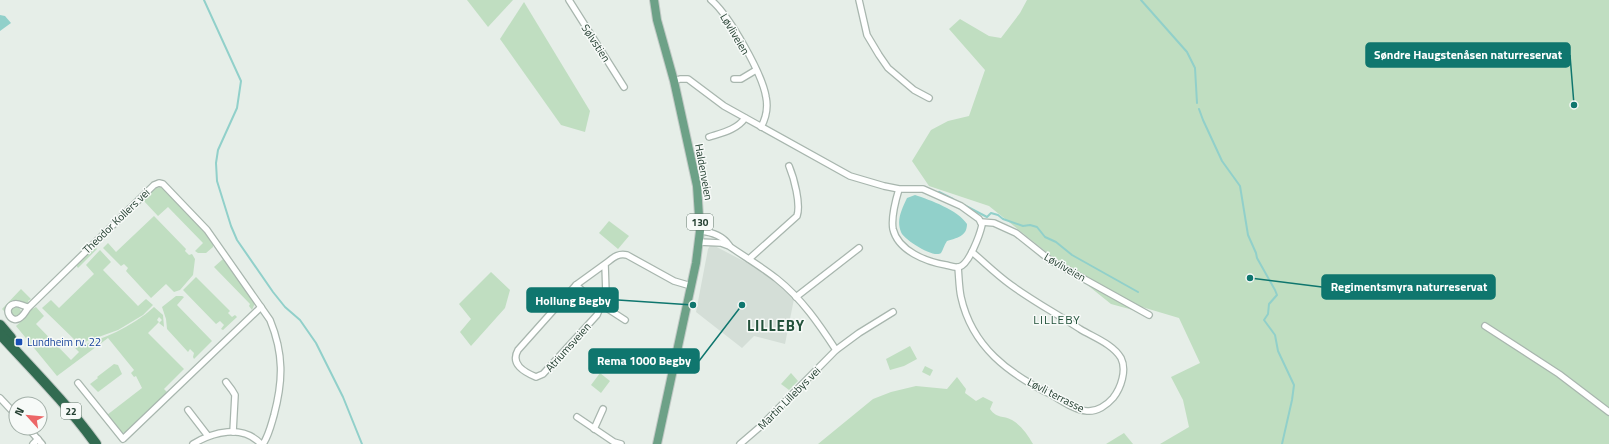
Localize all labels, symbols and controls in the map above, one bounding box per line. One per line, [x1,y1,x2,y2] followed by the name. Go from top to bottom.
[716,10,754,58] street label: Løvliveien
[578,21,614,65] street label: Sølvstien
[1366,43,1570,67] callout: Søndre Haugstenåsen naturreservat
[1374,45,1563,64] text: Søndre Haugstenåsen naturreservat
[691,142,717,202] street label: Haldenveien
[79,185,153,257] street label: Theodor Kollers vei
[687,214,713,230] road number: 130
[1041,249,1089,285] street label: Løvliveien
[1322,275,1495,299] callout: Regimentsmyra naturreservat
[1331,277,1488,296] text: Regimentsmyra naturreservat
[527,288,618,312] callout: Hollung Begby
[535,291,611,310] text: Hollung Begby
[1033,310,1081,329] district label: LILLEBY
[747,314,805,337] district label: LILLEBY
[542,319,594,375] street label: Atriumsveien
[27,334,101,350] place label: Lundheim rv. 22
[14,337,24,347] marker: Lundheim rv. 22
[589,349,699,373] callout: Rema 1000 Begby
[597,351,691,370] text: Rema 1000 Begby
[754,363,824,433] street label: Martin Lillebys vei
[1025,374,1088,416] street label: Løvli terrasse
[8,396,48,436] north arrow
[61,403,81,419] road number: 22
[10,404,28,418] text: N

